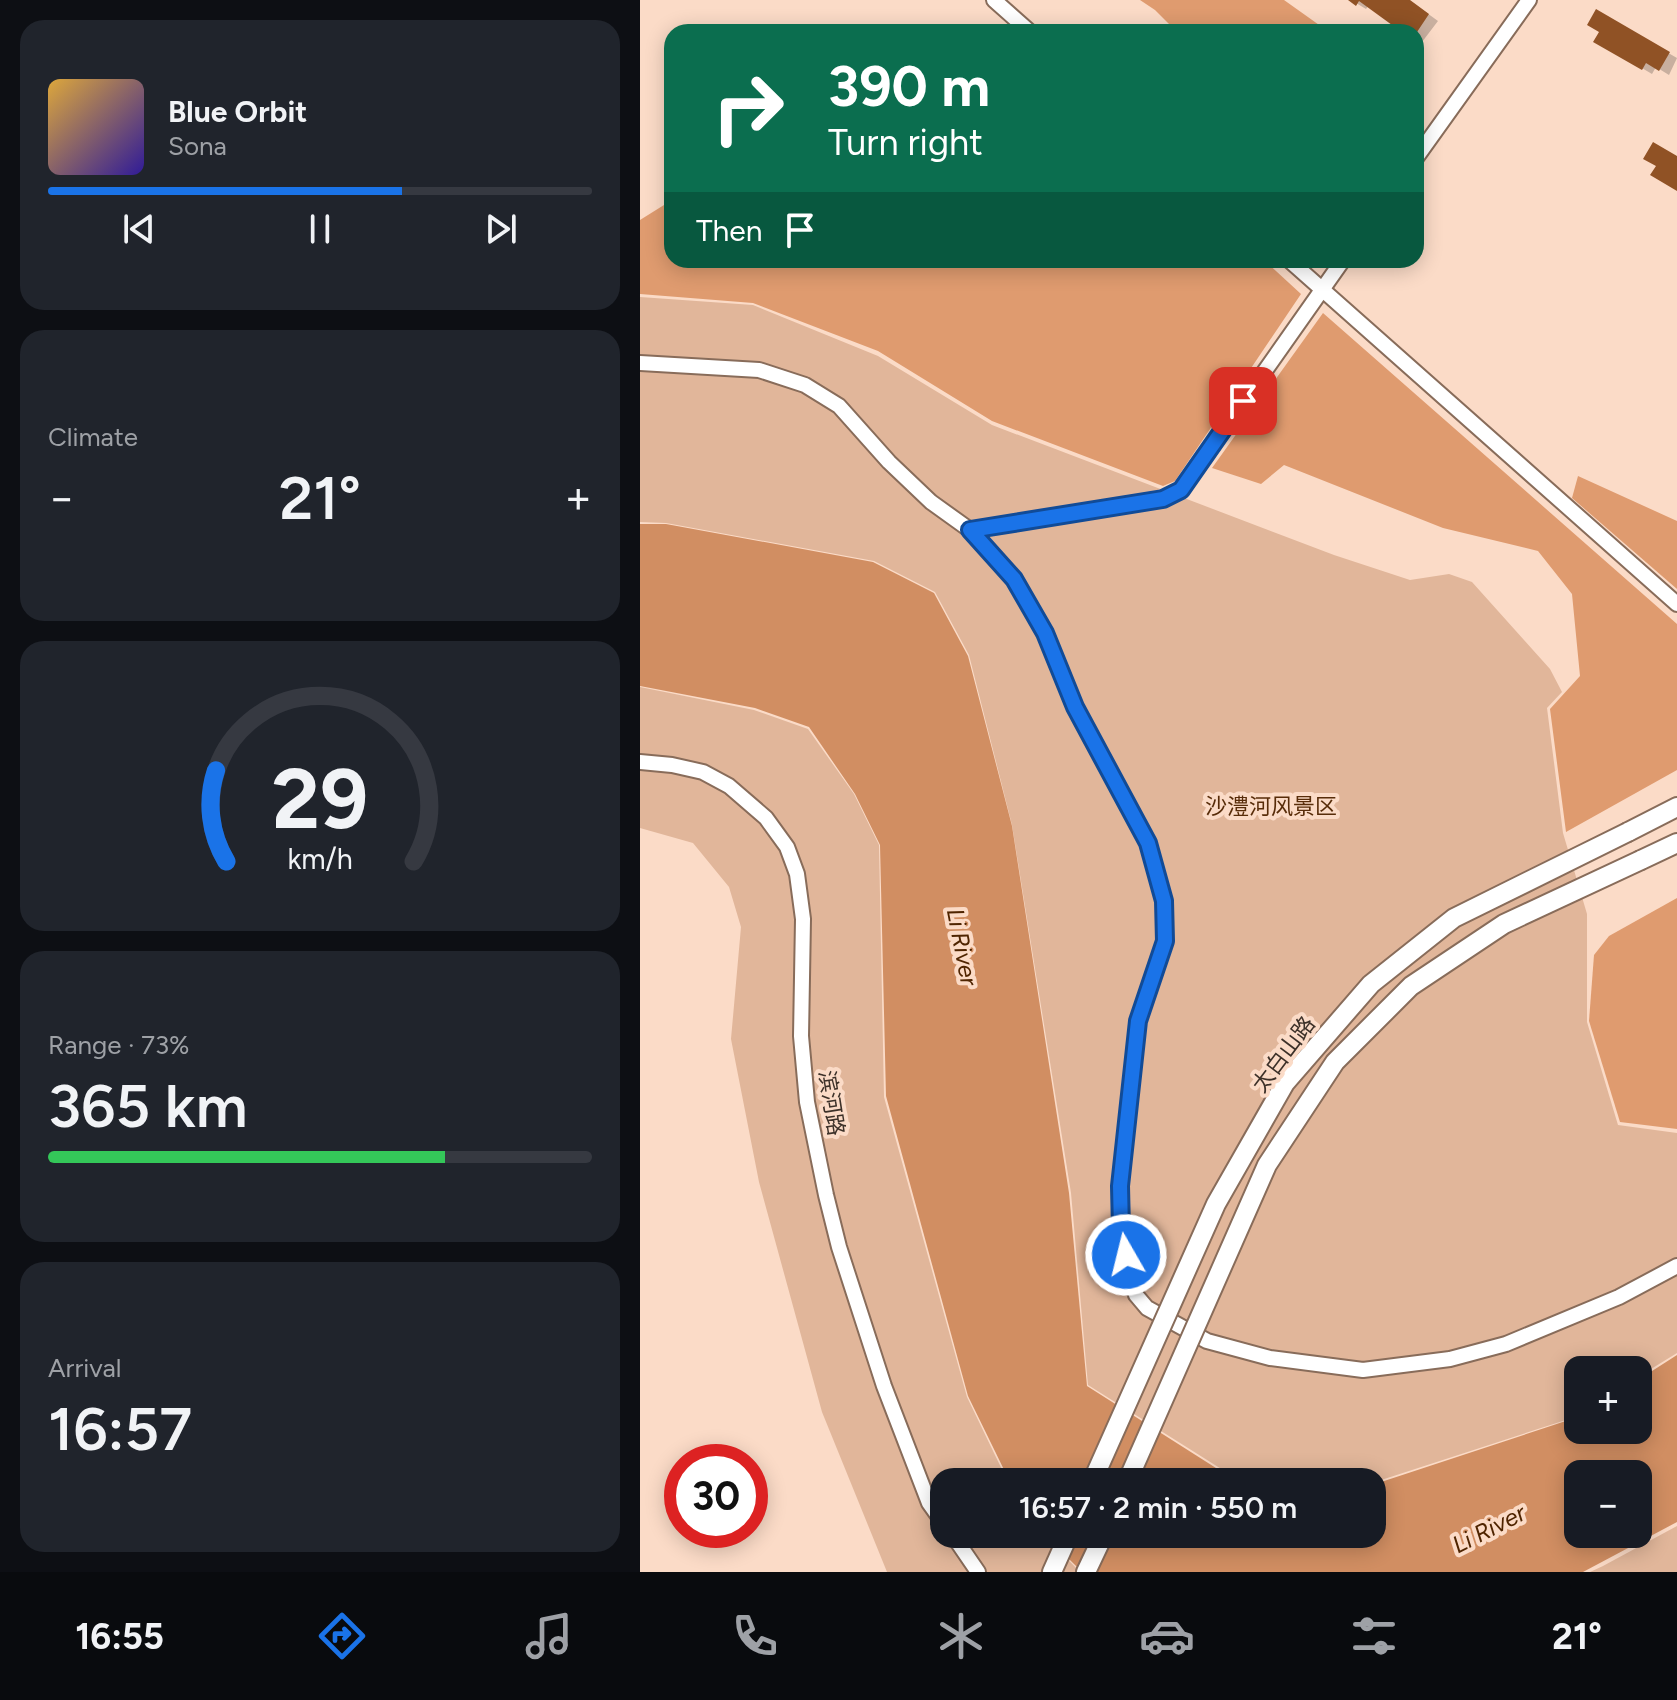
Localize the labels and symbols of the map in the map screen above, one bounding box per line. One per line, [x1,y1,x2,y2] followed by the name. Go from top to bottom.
[1209,367,1277,435] pin
[1205,793,1337,820] park label: 沙澧河风景区
[941,906,984,989] water label: Li River
[1246,1011,1321,1098] street label: 太白山路
[813,1068,850,1138] street label: 滨河路
[1084,1213,1168,1297] position arrow
[664,1444,768,1548] speed limit sign: 30
[1447,1498,1531,1559] water label: Li River

